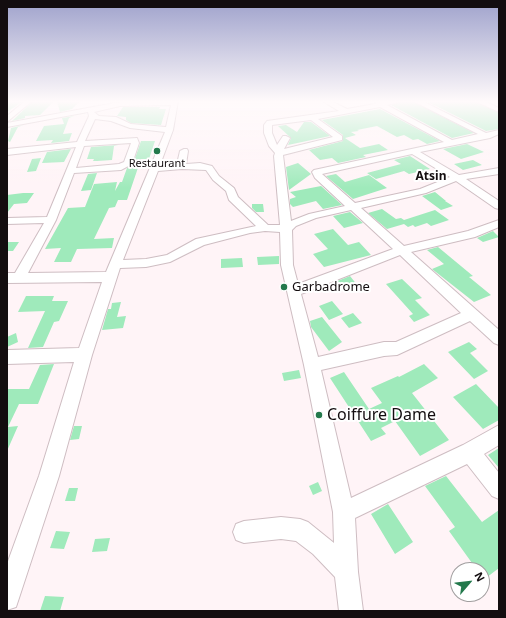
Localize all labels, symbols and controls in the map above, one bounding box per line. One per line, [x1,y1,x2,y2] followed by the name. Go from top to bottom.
[152,146,162,156] marker: Restaurant
[129,157,185,171] place label: Restaurant
[416,170,446,184] district label: Atsin
[292,279,370,295] place label: Garbadrome
[279,282,289,292] marker: Garbadrome
[327,405,436,425] place label: Coiffure Dame
[314,410,324,420] marker: Coiffure Dame
[450,562,490,602] north arrow
[471,569,489,584] text: N

